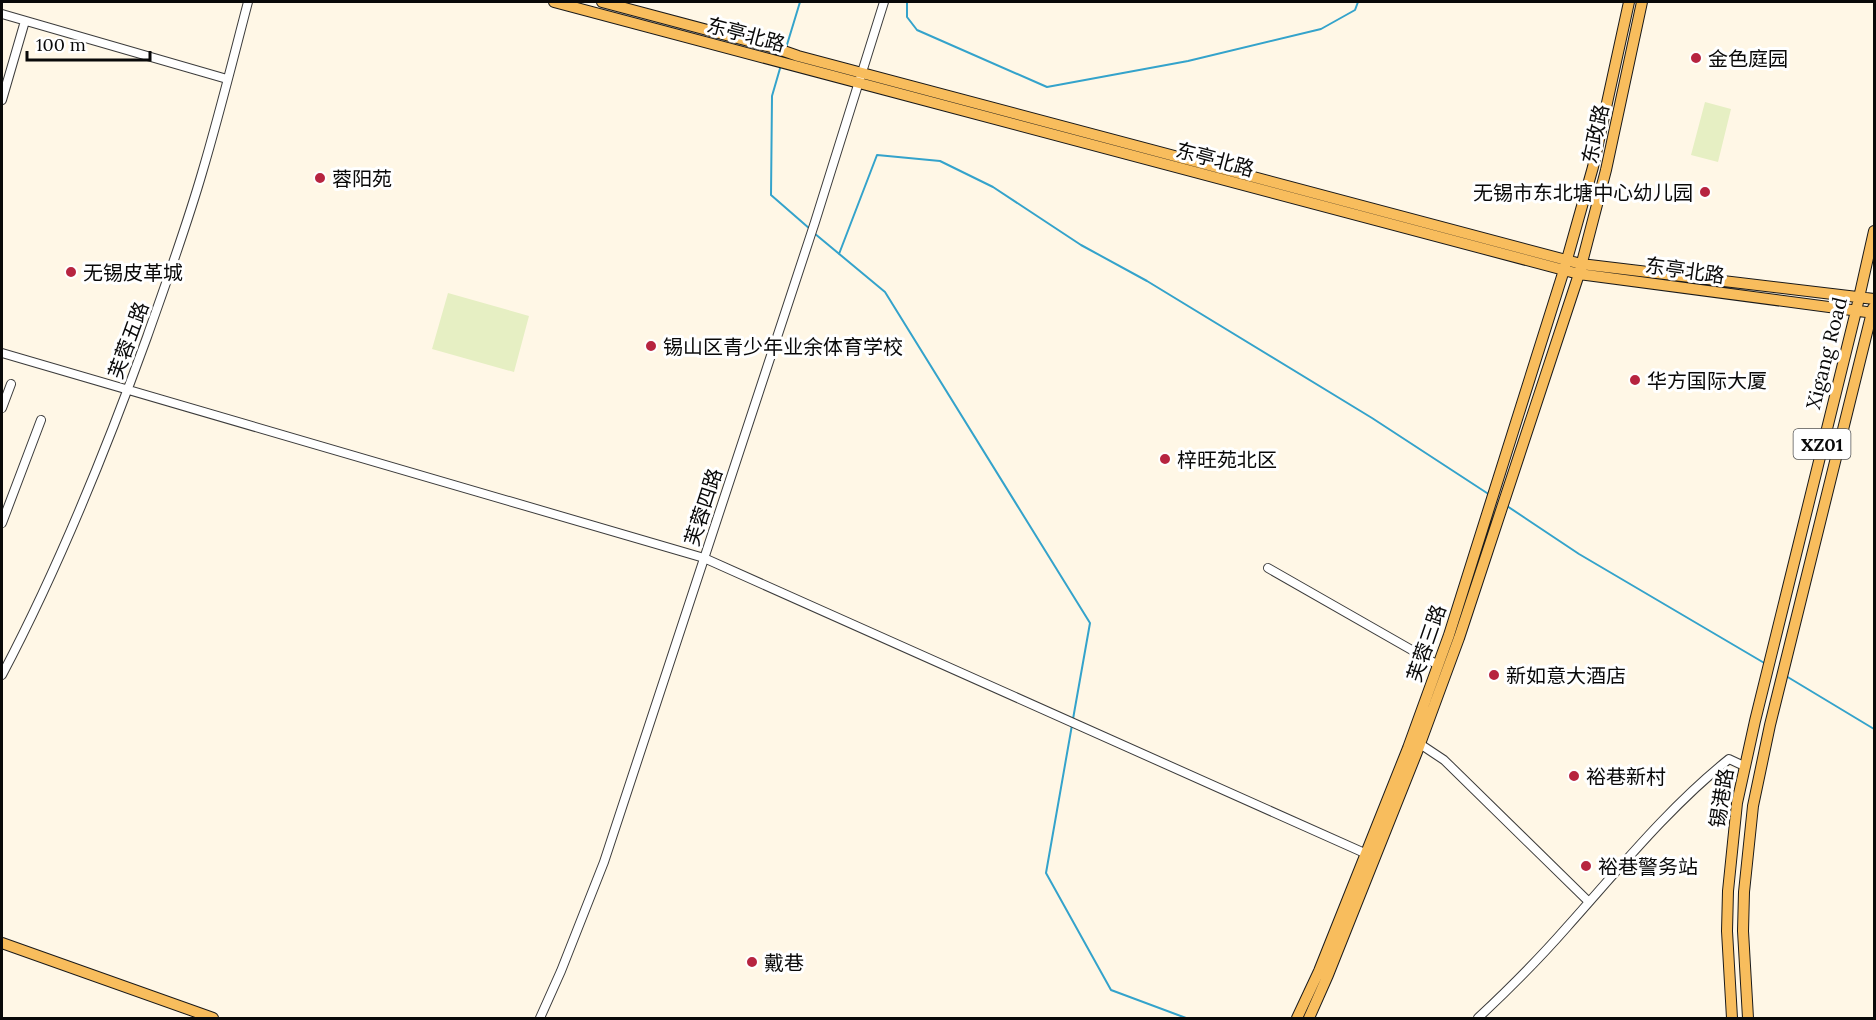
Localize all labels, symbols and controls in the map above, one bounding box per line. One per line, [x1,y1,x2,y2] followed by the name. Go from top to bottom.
[704,12,788,56] street label: 东亭北路
[27,24,150,62] scale bar
[36,33,86,56] text: 100 m
[1708,46,1788,71] place label: 金色庭园
[1689,51,1703,65] marker: 金色庭园
[1577,102,1613,166] street label: 东政路
[1173,137,1257,181] street label: 东亭北路
[332,166,392,191] place label: 蓉阳苑
[313,171,327,185] marker: 蓉阳苑
[1473,180,1693,205] place label: 无锡市东北塘中心幼儿园
[1698,185,1712,199] marker: 无锡市东北塘中心幼儿园
[1644,252,1726,288] street label: 东亭北路
[83,260,183,285] place label: 无锡皮革城
[64,265,78,279] marker: 无锡皮革城
[1800,294,1852,412] street label: Xigang Road
[103,298,153,382] street label: 芙蓉五路
[663,334,903,359] place label: 锡山区青少年业余体育学校
[644,339,658,353] marker: 锡山区青少年业余体育学校
[1647,368,1767,393] place label: 华方国际大厦
[1628,373,1642,387] marker: 华方国际大厦
[1794,429,1850,459] road number: XZ01
[1177,447,1277,472] place label: 梓旺苑北区
[1158,452,1172,466] marker: 梓旺苑北区
[679,465,727,549] street label: 芙蓉四路
[1401,601,1451,685] street label: 芙蓉三路
[1506,663,1626,688] place label: 新如意大酒店
[1487,668,1501,682] marker: 新如意大酒店
[1586,764,1666,789] place label: 裕巷新村
[1704,766,1738,830] street label: 锡港路
[1567,769,1581,783] marker: 裕巷新村
[1598,854,1698,879] place label: 裕巷警务站
[1579,859,1593,873] marker: 裕巷警务站
[764,950,804,975] place label: 戴巷
[745,955,759,969] marker: 戴巷

